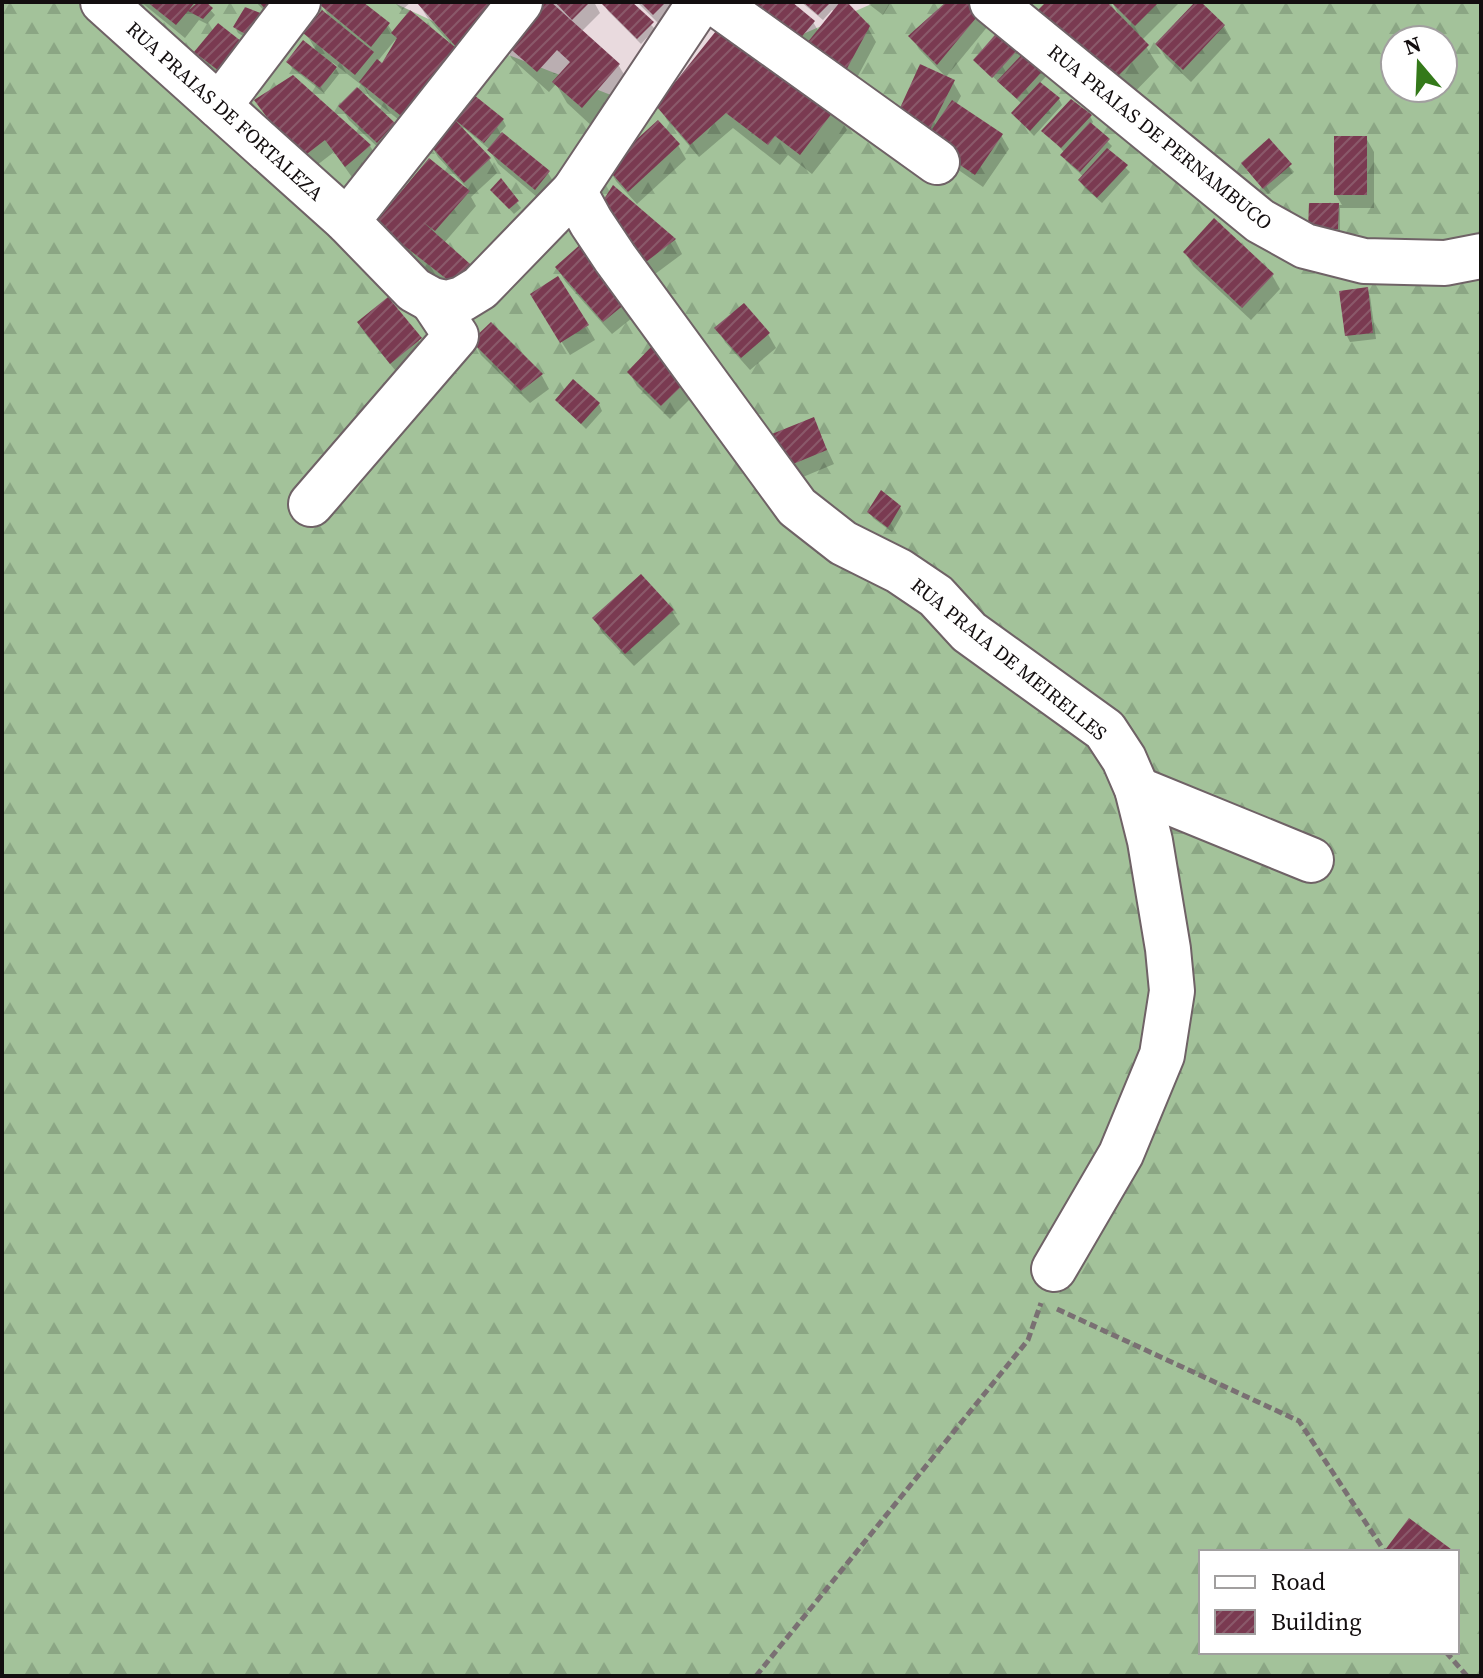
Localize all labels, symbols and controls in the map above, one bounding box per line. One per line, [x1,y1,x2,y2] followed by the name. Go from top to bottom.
[120,15,330,208] street label: RUA PRAIAS DE FORTALEZA
[1379,24,1459,104] north arrow
[1400,28,1425,62] text: N
[1042,38,1278,236] street label: RUA PRAIAS DE PERNAMBUCO
[905,571,1113,747] street label: RUA PRAIA DE MEIRELLES
[1199,1550,1459,1654] legend
[1271,1565,1326,1598] text: Road
[1271,1605,1362,1638] text: Building

